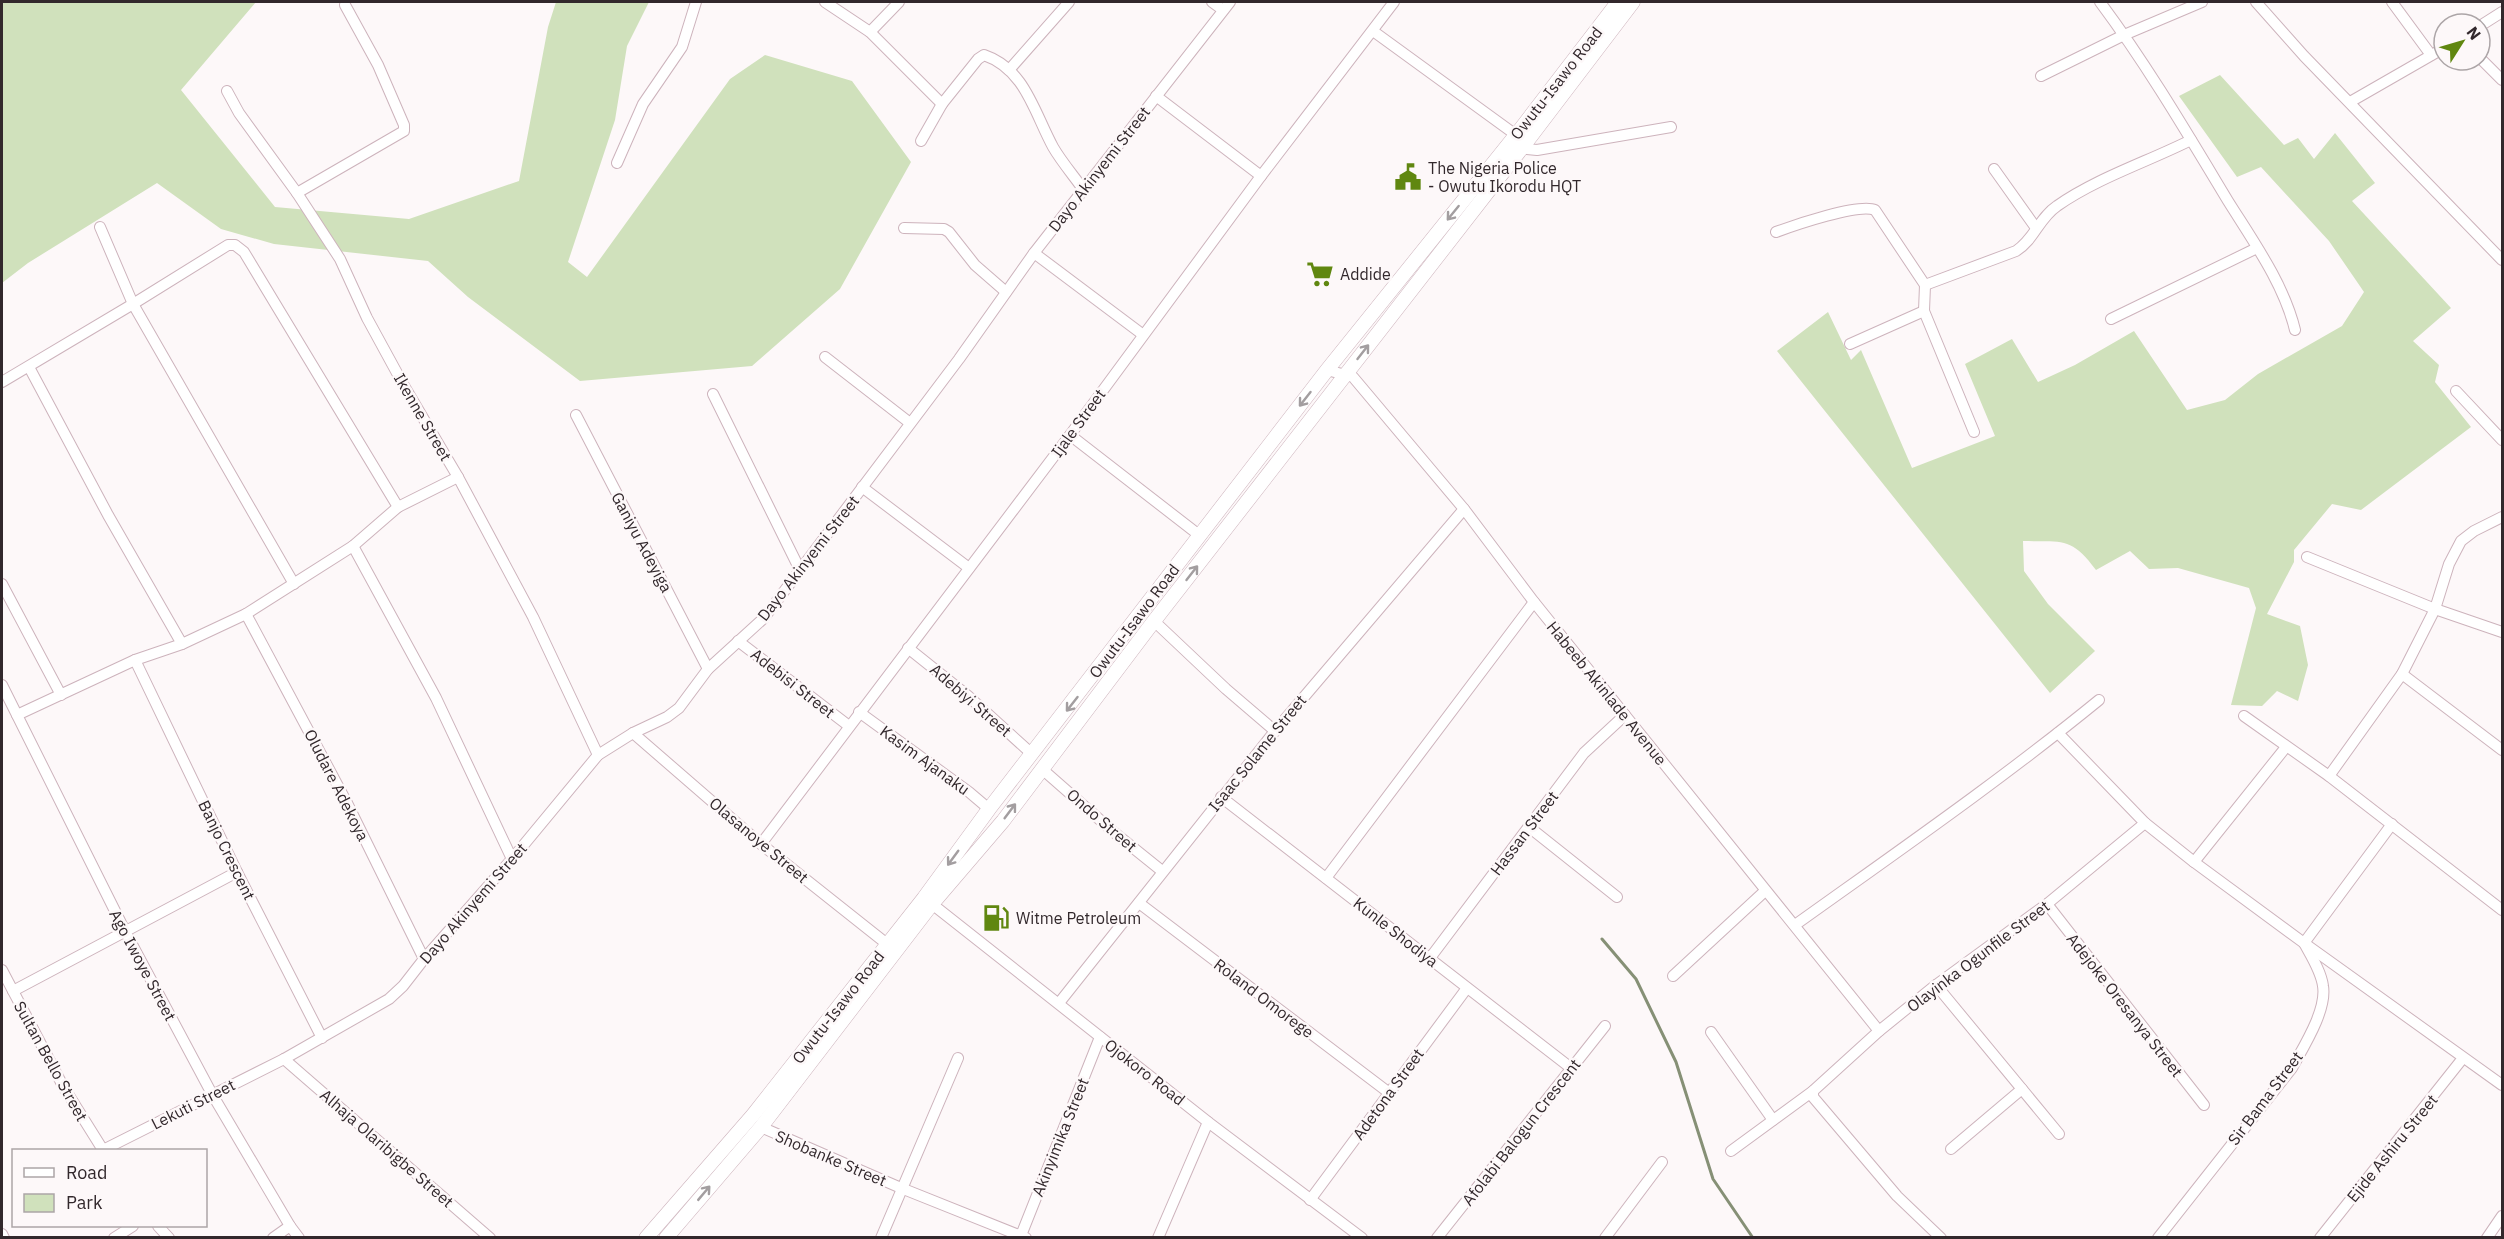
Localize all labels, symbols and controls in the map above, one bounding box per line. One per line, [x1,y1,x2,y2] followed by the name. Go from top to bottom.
[2432,12,2492,72] north arrow
[2463,22,2485,44] text: N
[1506,23,1606,143] street label: Owutu-Isawo Road
[1044,102,1154,236] street label: Dayo Akinyemi Street
[1428,158,1581,196] place label: The Nigeria Police - Owutu Ikorodu HQT
[1393,162,1423,192] public building icon: The Nigeria Police - Owutu Ikorodu HQT
[1446,205,1459,221] one-way arrow
[1305,259,1335,289] supermarket icon: Addide
[1340,264,1391,284] place label: Addide
[1356,345,1369,361] one-way arrow
[390,370,456,464] street label: Ikenne Street
[1046,385,1110,461] street label: Ijale Street
[1299,390,1311,406] one-way arrow
[607,488,677,596] street label: Ganiyu Adeyiga
[753,491,863,625] street label: Dayo Akinyemi Street
[1085,560,1183,682] street label: Owutu-Isawo Road
[1185,565,1198,581] one-way arrow
[1543,617,1671,769] street label: Habeeb Akinlade Avenue
[747,644,839,722] street label: Adebisi Street
[926,659,1016,741] street label: Adebiyi Street
[1204,690,1310,816] street label: Isaac Solame Street
[1065,695,1078,711] one-way arrow
[876,721,974,799] street label: Kasim Ajanaku
[300,726,374,845] street label: Oludare Adekoya
[1063,784,1141,856] street label: Ondo Street
[1486,787,1562,879] street label: Hassan Street
[706,793,812,887] street label: Olasanoye Street
[194,797,260,903] street label: Banjo Crescent
[1004,804,1016,820] one-way arrow
[415,838,531,968] street label: Dayo Akinyemi Street
[947,850,959,866] one-way arrow
[1350,893,1443,972] street label: Kunle Shodiya
[1903,896,2053,1016] street label: Olayinka Ogunfile Street
[981,903,1011,933] fuel station icon: Witme Petroleum
[105,906,181,1024] street label: Ago Iwoye Street
[1016,908,1141,928] place label: Witme Petroleum
[2063,929,2187,1081] street label: Adejoke Oresanya Street
[788,947,888,1067] street label: Owutu-Isawo Road
[1210,954,1318,1042] street label: Roland Omorege
[10,997,92,1125] street label: Sultan Bello Street
[1101,1034,1189,1110] street label: Ojokoro Road
[1348,1044,1428,1144] street label: Adetona Street
[2223,1047,2307,1149] street label: Sir Bama Street
[1457,1055,1585,1209] street label: Afolabi Balogun Crescent
[148,1074,238,1134] street label: Lekuti Street
[1027,1075,1093,1199] street label: Akinyimika Street
[316,1085,458,1211] street label: Alhaja Olaribigbe Street
[2342,1090,2442,1206] street label: Ejide Ashiru Street
[772,1126,890,1190] street label: Shobanke Street
[12,1149,207,1227] legend
[66,1161,107,1184] text: Road
[697,1186,711,1201] one-way arrow
[66,1191,103,1214] text: Park

